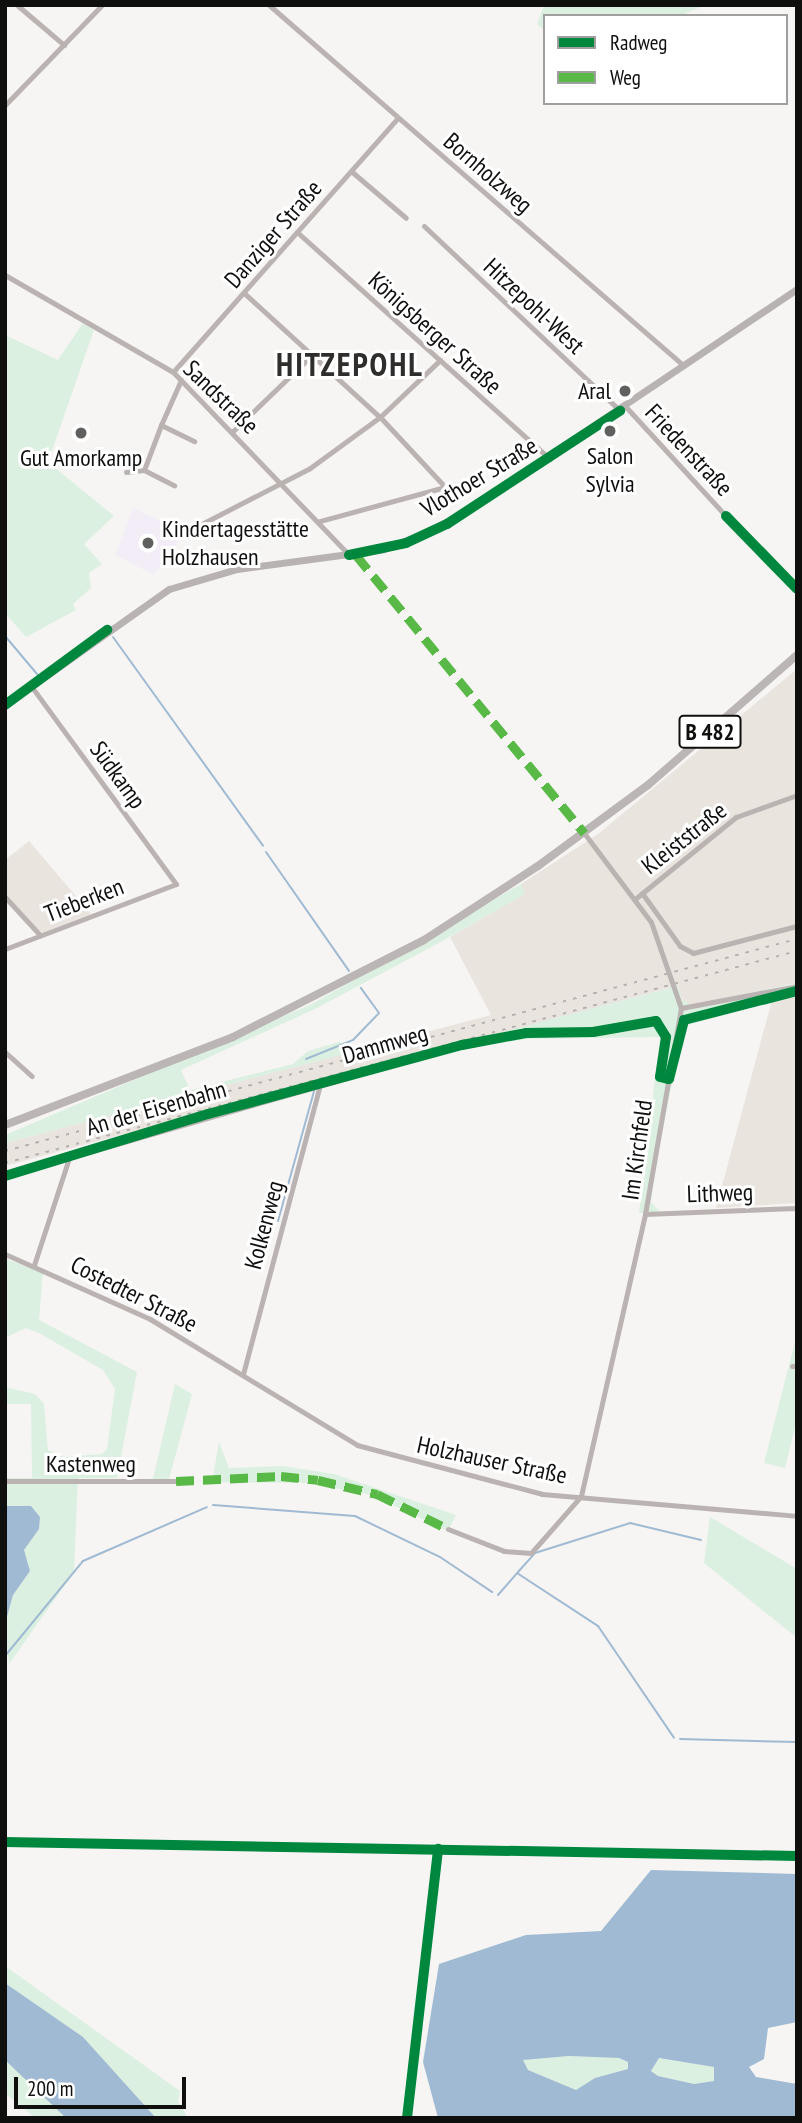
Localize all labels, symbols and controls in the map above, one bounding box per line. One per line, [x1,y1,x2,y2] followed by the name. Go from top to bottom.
[543,14,788,105] legend
[610,29,667,56] text: Radweg
[610,64,641,91] text: Weg
[438,127,538,219] street label: Bornholzweg
[218,174,328,294] street label: Danziger Straße
[478,252,590,360] street label: Hitzepohl-West
[363,266,507,400] street label: Königsberger Straße
[277,345,423,383] district label: HITZEPOHL
[177,354,265,440] street label: Sandstraße
[578,377,611,405] place label: Aral
[617,383,633,399] marker: Aral
[639,398,739,502] street label: Friedenstraße
[602,423,618,439] marker: Salon Sylvia
[73,425,89,441] marker: Gut Amorkamp
[416,431,542,523] street label: Vlothoer Straße
[585,442,635,498] place label: Salon Sylvia
[20,444,142,472] place label: Gut Amorkamp
[162,515,309,571] place label: Kindertagesstätte Holzhausen
[140,535,156,551] marker: Kindertagesstätte Holzhausen
[678,712,742,752] road number: B 482
[84,736,152,814] street label: Südkamp
[636,796,732,880] street label: Kleiststraße
[40,872,128,928] street label: Tieberken
[339,1018,431,1070] street label: Dammweg
[83,1074,229,1142] street label: An der Eisenbahn
[616,1098,658,1202] street label: Im Kirchfeld
[686,1177,754,1209] street label: Lithweg
[238,1178,290,1272] street label: Kolkenweg
[66,1250,202,1338] street label: Costedter Straße
[414,1430,570,1490] street label: Holzhauser Straße
[46,1450,136,1478] street label: Kastenweg
[18,2064,189,2108] scale bar
[27,2075,73,2102] text: 200 m

